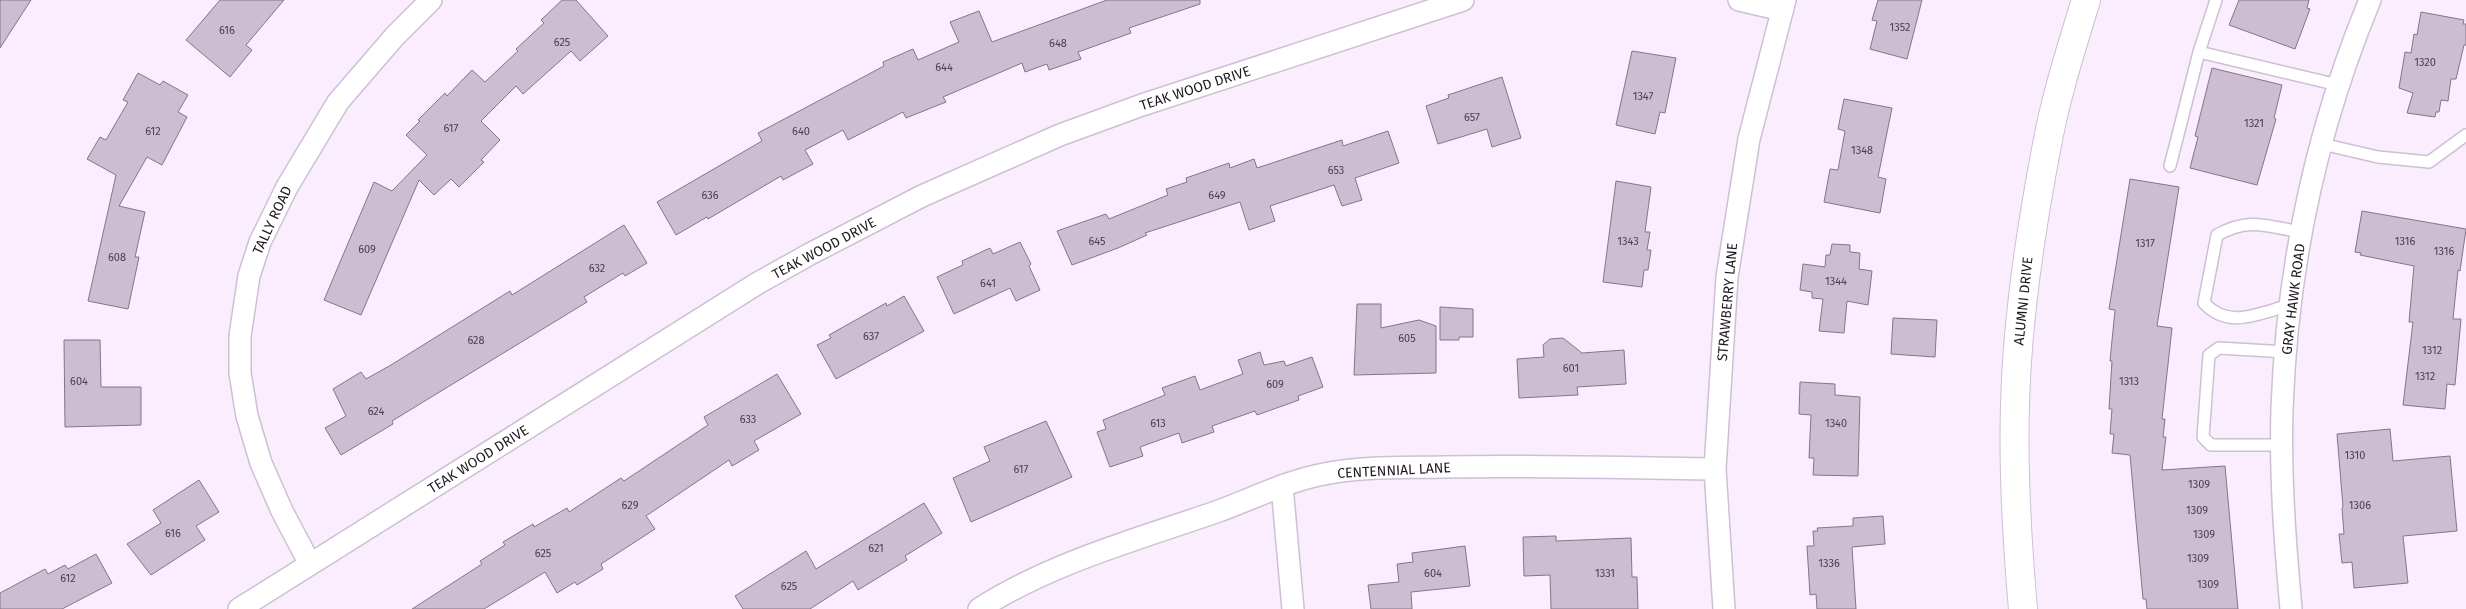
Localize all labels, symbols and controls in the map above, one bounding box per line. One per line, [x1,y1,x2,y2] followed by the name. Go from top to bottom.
[1889,21,1911,34] house number: 1352
[219,24,235,37] house number: 616
[554,36,571,49] house number: 625
[1049,37,1067,50] house number: 648
[2414,56,2436,69] house number: 1320
[935,61,953,74] house number: 644
[1138,63,1253,114] street label: TEAK WOOD DRIVE
[1633,90,1653,103] house number: 1347
[1464,111,1480,124] house number: 657
[2244,117,2264,130] house number: 1321
[444,122,459,135] house number: 617
[145,125,161,138] house number: 612
[792,125,810,138] house number: 640
[1851,144,1873,157] house number: 1348
[1328,164,1344,177] house number: 653
[249,183,296,257] street label: TALLY ROAD
[701,189,719,202] house number: 636
[1208,189,1226,202] house number: 649
[769,214,879,283] street label: TEAK WOOD DRIVE
[1088,235,1106,248] house number: 645
[1617,235,1639,248] house number: 1343
[2395,235,2415,248] house number: 1316
[2135,237,2155,250] house number: 1317
[1714,242,1741,362] street label: STRAWBERRY LANE
[2278,242,2309,356] street label: GRAY HAWK ROAD
[358,243,376,256] house number: 609
[2434,245,2454,258] house number: 1316
[108,251,126,264] house number: 608
[2010,256,2037,346] street label: ALUMNI DRIVE
[589,262,605,275] house number: 632
[1825,275,1847,288] house number: 1344
[980,277,996,290] house number: 641
[863,330,879,343] house number: 637
[1398,332,1416,345] house number: 605
[467,334,485,347] house number: 628
[2422,344,2442,357] house number: 1312
[1563,362,1579,375] house number: 601
[2415,370,2435,383] house number: 1312
[70,375,88,388] house number: 604
[2119,375,2139,388] house number: 1313
[1266,378,1284,391] house number: 609
[368,405,385,418] house number: 624
[740,413,756,426] house number: 633
[1150,417,1166,430] house number: 613
[1825,417,1847,430] house number: 1340
[425,422,532,497] street label: TEAK WOOD DRIVE
[2345,449,2365,462] house number: 1310
[1337,459,1451,482] street label: CENTENNIAL LANE
[1014,463,1029,476] house number: 617
[2188,478,2210,491] house number: 1309
[622,499,639,512] house number: 629
[2349,499,2371,512] house number: 1306
[2186,504,2208,517] house number: 1309
[165,527,181,540] house number: 616
[2193,528,2215,541] house number: 1309
[868,542,884,555] house number: 621
[535,547,552,560] house number: 625
[2187,552,2209,565] house number: 1309
[1818,557,1840,570] house number: 1336
[1424,567,1442,580] house number: 604
[1595,567,1615,580] house number: 1331
[60,572,76,585] house number: 612
[2197,578,2219,591] house number: 1309
[781,580,798,593] house number: 625

